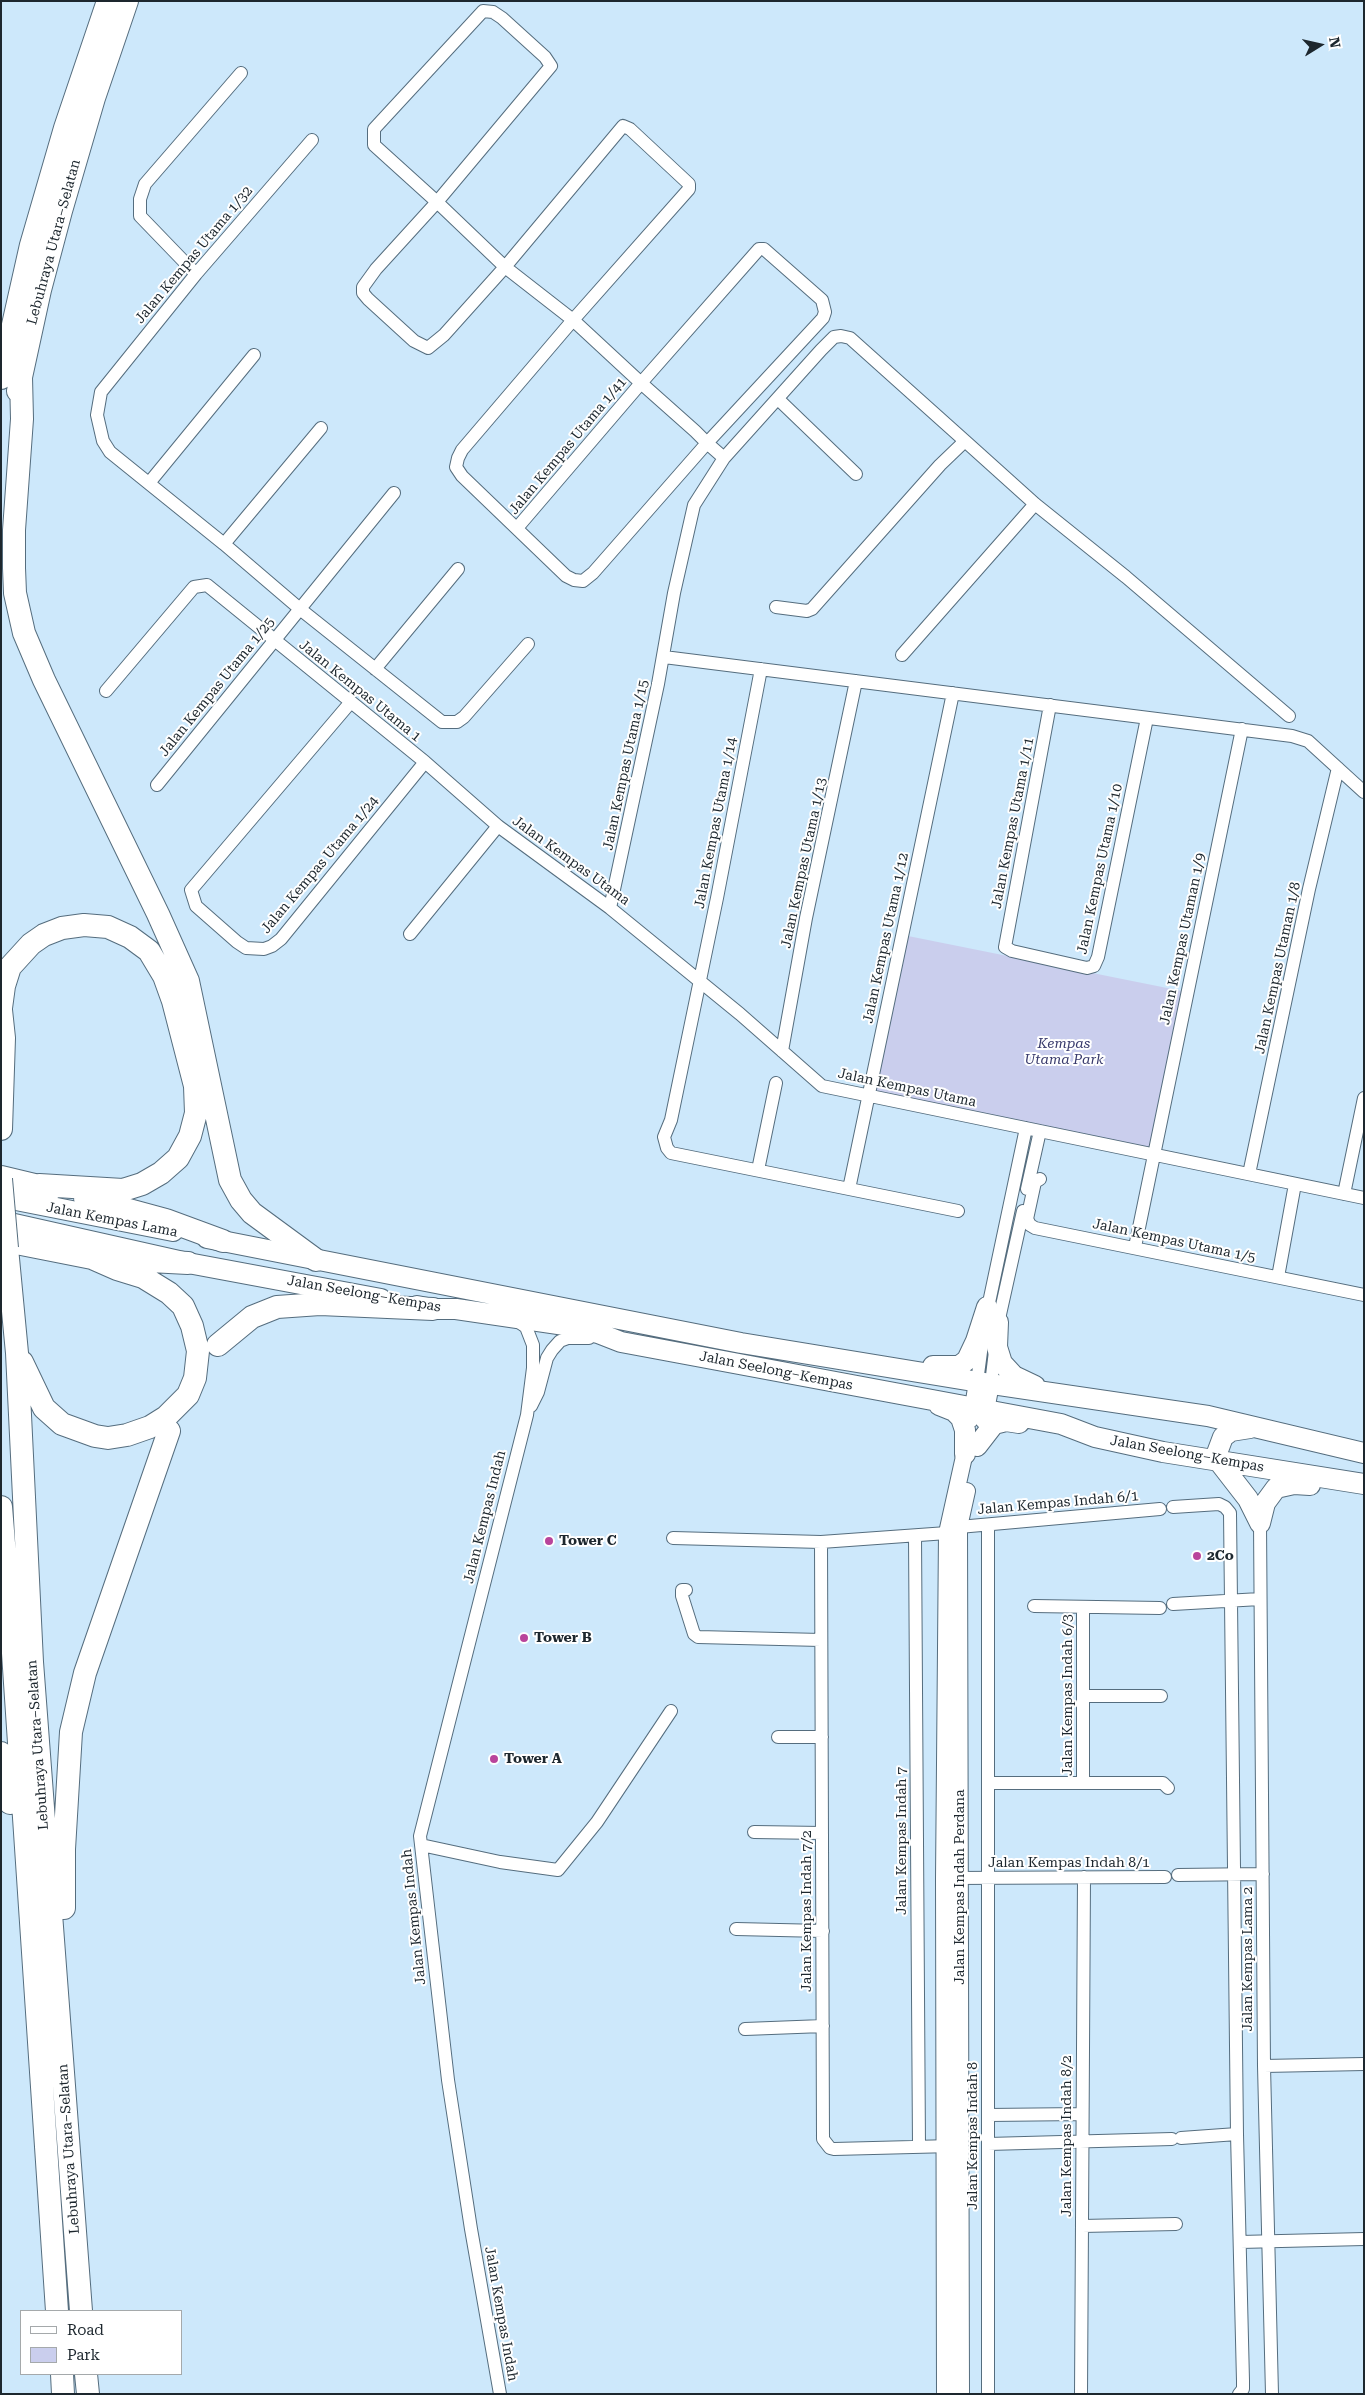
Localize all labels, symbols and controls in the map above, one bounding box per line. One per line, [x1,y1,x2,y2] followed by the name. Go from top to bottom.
[1295,20,1345,70] north arrow
[1326,36,1344,49] text: N
[24,157,84,327] street label: Lebuhraya Utara–Selatan
[132,183,256,327] street label: Jalan Kempas Utama 1/32
[506,374,630,518] street label: Jalan Kempas Utama 1/41
[156,614,278,760] street label: Jalan Kempas Utama 1/25
[296,637,424,745] street label: Jalan Kempas Utama 1
[600,678,652,852] street label: Jalan Kempas Utama 1/15
[691,736,741,910] street label: Jalan Kempas Utama 1/14
[988,736,1038,910] street label: Jalan Kempas Utama 1/11
[778,776,830,950] street label: Jalan Kempas Utama 1/13
[1074,782,1126,956] street label: Jalan Kempas Utama 1/10
[258,793,382,937] street label: Jalan Kempas Utama 1/24
[509,813,633,909] street label: Jalan Kempas Utama
[860,851,912,1025] street label: Jalan Kempas Utama 1/12
[1157,852,1209,1026] street label: Jalan Kempas Utaman 1/9
[1252,881,1304,1055] street label: Jalan Kempas Utaman 1/8
[1024,1036,1104,1068] park label: Kempas Utama Park
[836,1065,978,1111] street label: Jalan Kempas Utama
[45,1199,179,1241] street label: Jalan Kempas Lama
[1091,1216,1257,1266] street label: Jalan Kempas Utama 1/5
[286,1272,442,1316] street label: Jalan Seelong–Kempas
[698,1348,854,1394] street label: Jalan Seelong–Kempas
[1109,1432,1265,1476] street label: Jalan Seelong–Kempas
[460,1449,510,1585] street label: Jalan Kempas Indah
[977,1488,1139,1518] street label: Jalan Kempas Indah 6/1
[559,1533,617,1549] place label: Tower C
[543,1535,555,1547] marker: Tower C
[1207,1548,1234,1564] place label: 2Co
[1191,1550,1203,1562] marker: 2Co
[1060,1614,1076,1776] street label: Jalan Kempas Indah 6/3
[534,1630,592,1646] place label: Tower B
[518,1632,530,1644] marker: Tower B
[24,1659,52,1831] street label: Lebuhraya Utara–Selatan
[504,1751,562,1767] place label: Tower A
[488,1753,500,1765] marker: Tower A
[894,1767,910,1915] street label: Jalan Kempas Indah 7
[952,1789,968,1985] street label: Jalan Kempas Indah Perdana
[799,1830,815,1992] street label: Jalan Kempas Indah 7/2
[399,1848,429,1986] street label: Jalan Kempas Indah
[988,1855,1150,1871] street label: Jalan Kempas Indah 8/1
[1240,1887,1256,2031] street label: Jalan Kempas Lama 2
[1059,2055,1075,2217] street label: Jalan Kempas Indah 8/2
[965,2062,981,2210] street label: Jalan Kempas Indah 8
[55,2063,83,2235] street label: Lebuhraya Utara–Selatan
[481,2245,521,2383] street label: Jalan Kempas Indah
[20,2310,182,2375] legend
[67,2321,104,2339] text: Road
[67,2346,100,2364] text: Park

